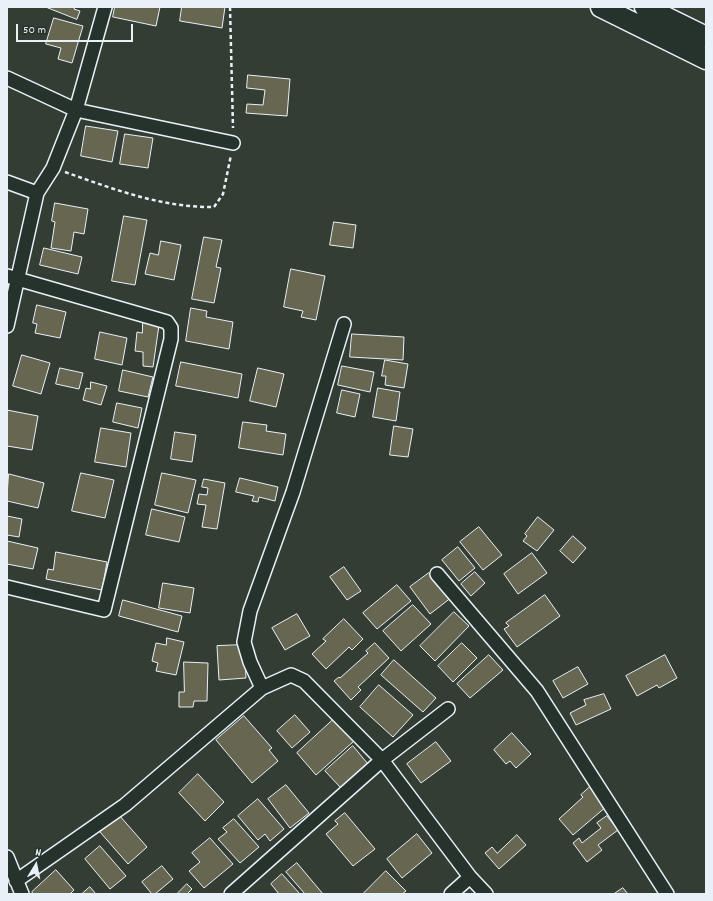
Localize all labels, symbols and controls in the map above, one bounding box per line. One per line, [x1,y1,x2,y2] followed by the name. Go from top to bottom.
[18,16,135,42] scale bar
[23,22,46,39] text: 50 m
[16,845,56,885] north arrow
[34,845,42,862] text: N

